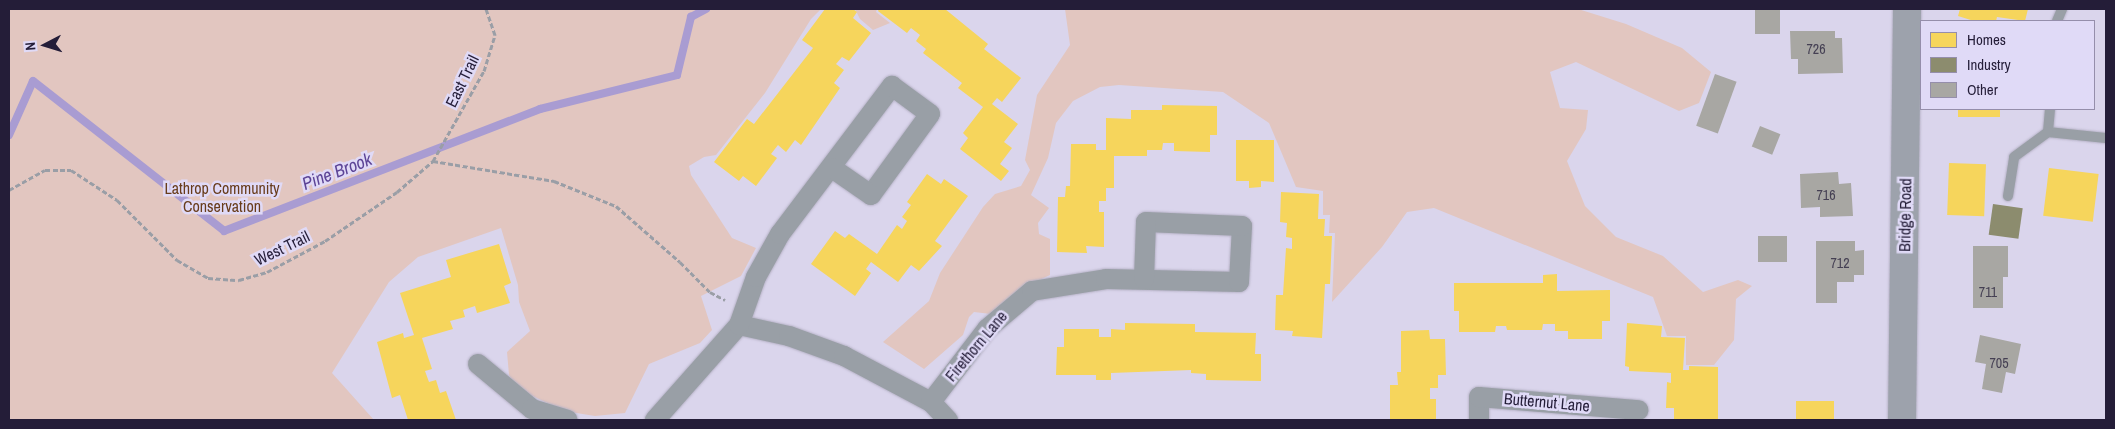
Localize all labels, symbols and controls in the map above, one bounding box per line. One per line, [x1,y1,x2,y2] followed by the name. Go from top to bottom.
[20,20,70,70] north arrow
[1920,20,2095,110] legend
[1967,29,2006,50] text: Homes
[21,41,39,51] text: N
[1806,41,1826,57] house number: 726
[441,52,483,110] street label: East Trail
[1967,54,2011,75] text: Industry
[1967,79,1998,100] text: Other
[299,149,375,195] water label: Pine Brook
[164,178,280,216] park label: Lathrop Community Conservation
[1895,178,1915,252] street label: Bridge Road
[1816,187,1836,203] house number: 716
[251,226,313,270] street label: West Trail
[1830,255,1850,271] house number: 712
[1979,284,1997,300] house number: 711
[941,307,1011,385] street label: Firethorn Lane
[1989,355,2009,371] house number: 705
[1503,389,1591,415] street label: Butternut Lane

